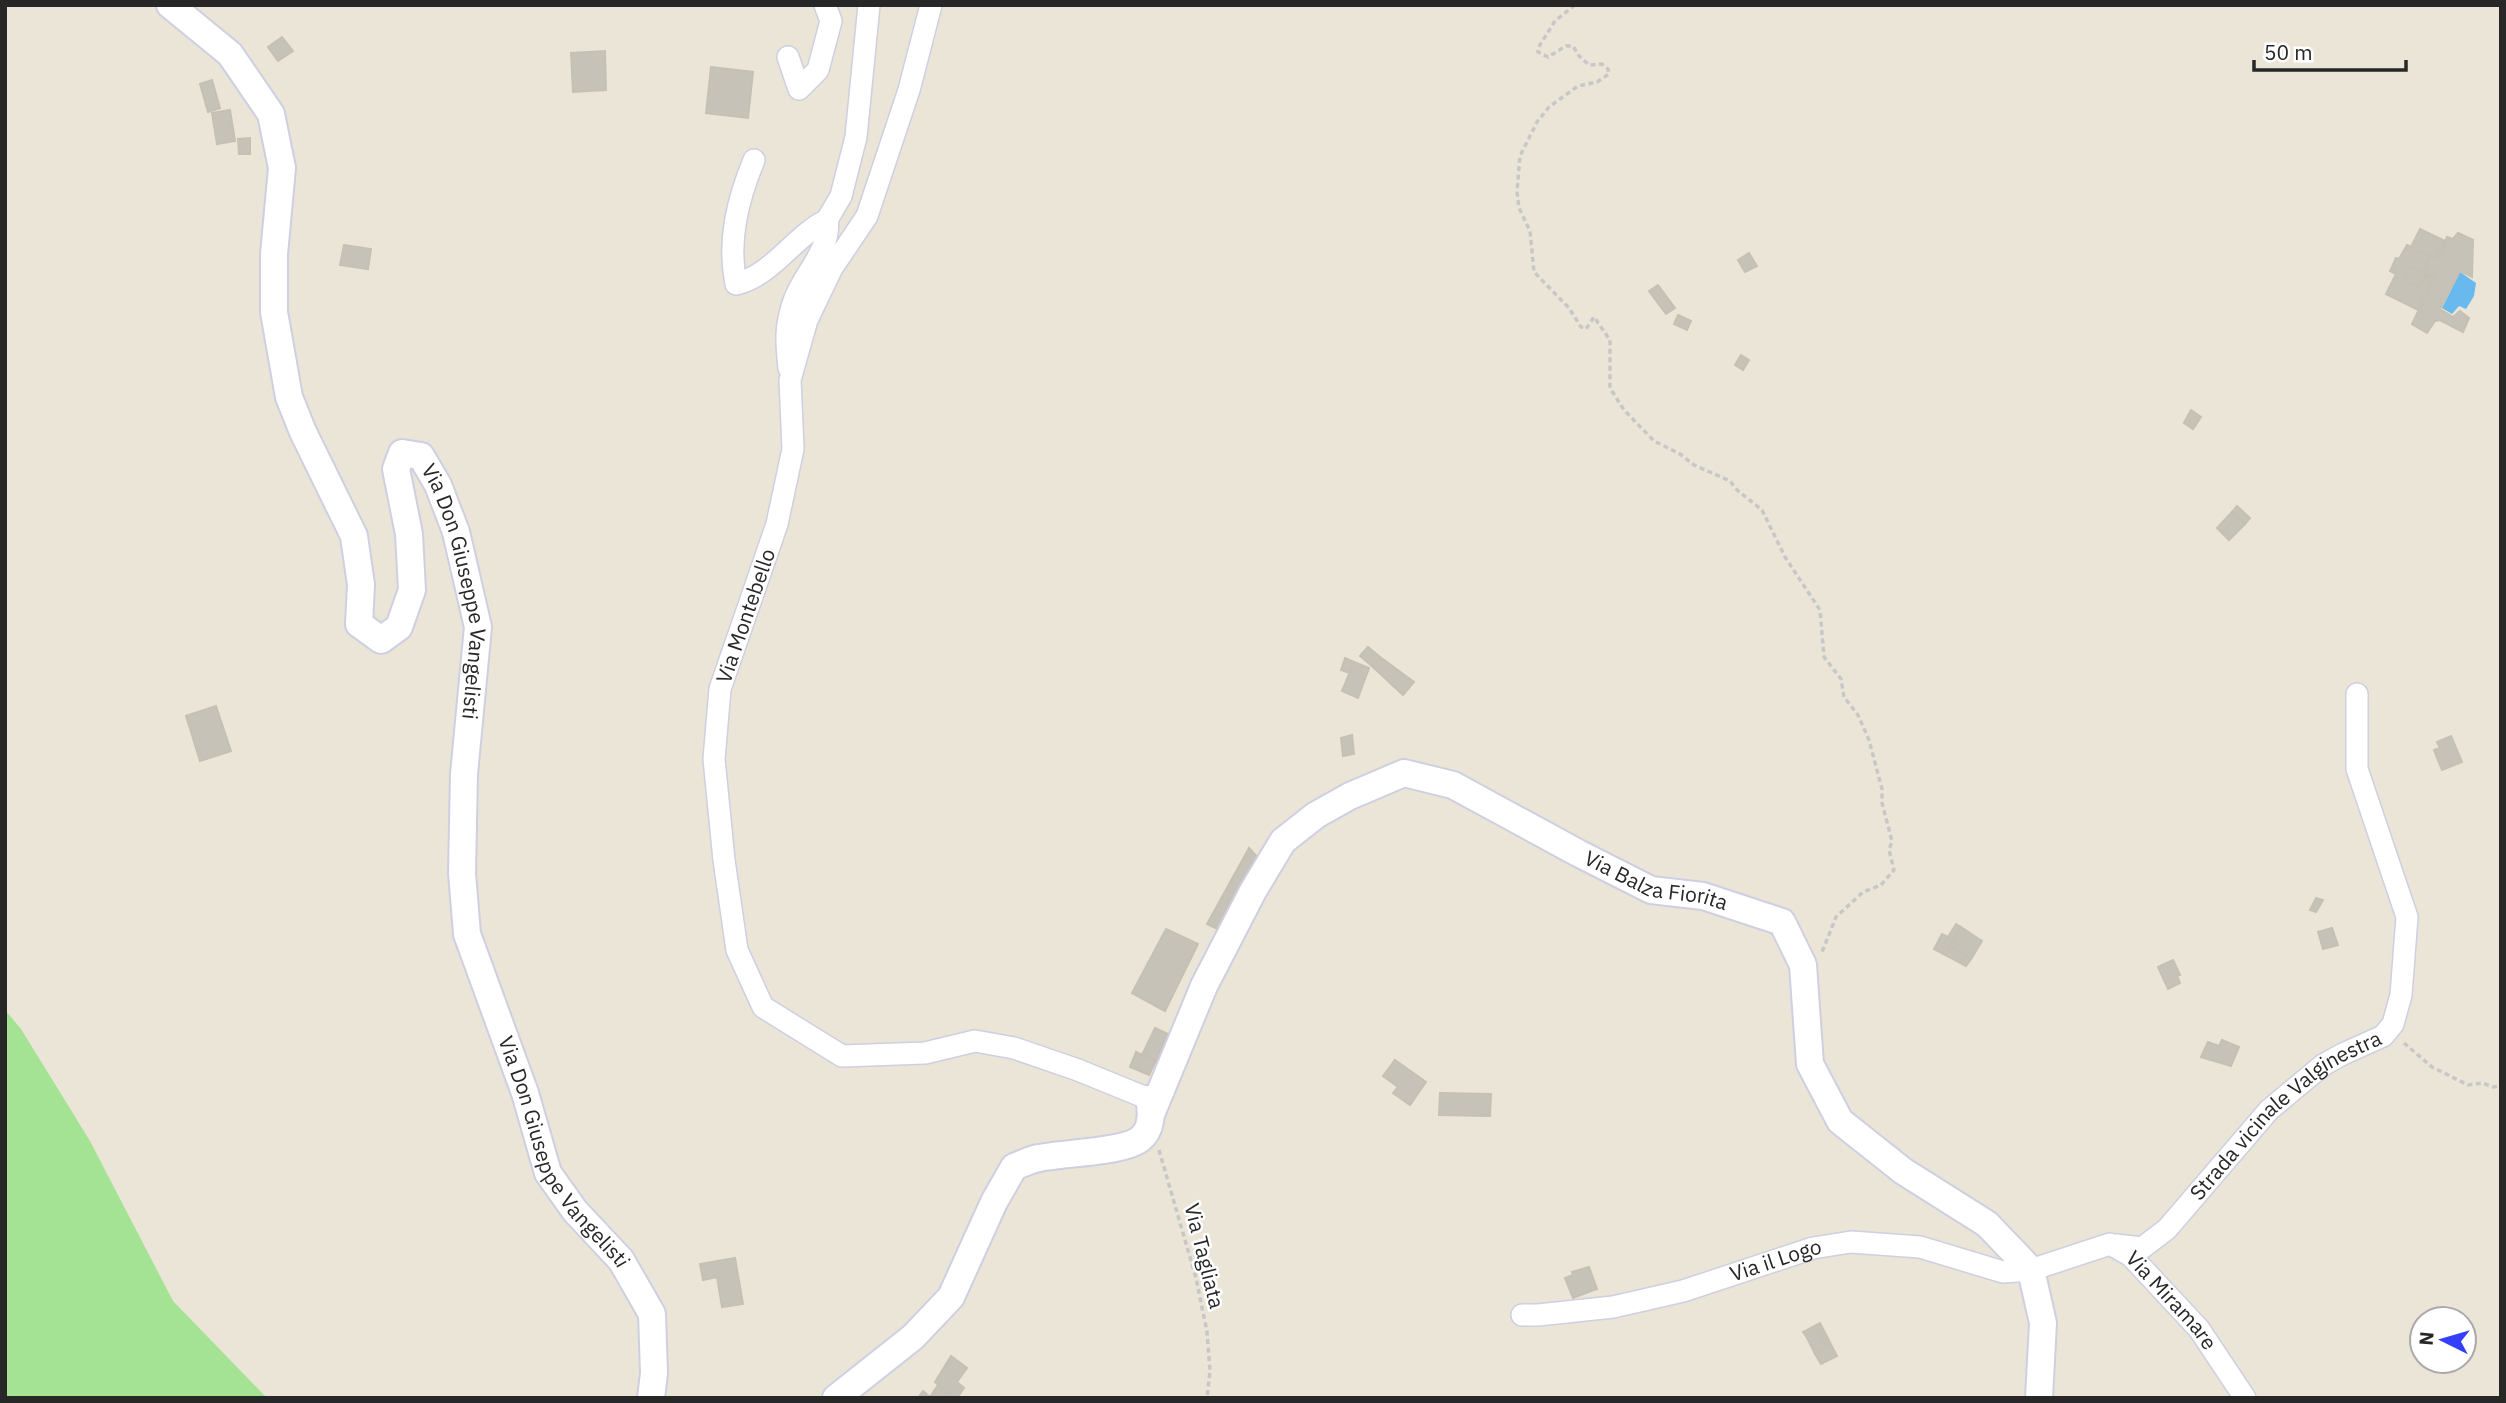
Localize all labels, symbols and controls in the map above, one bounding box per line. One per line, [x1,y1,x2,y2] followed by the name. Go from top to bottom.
[2254,28,2406,72] scale bar
[2264,38,2313,66] text: 50 m
[415,458,493,721] street label: Via Don Giuseppe Vangelisti
[709,545,781,687] street label: Via Montebello
[1580,843,1732,916] street label: Via Balza Fiorita
[2183,1023,2386,1206] street label: Strada vicinale Valginestra
[492,1032,637,1272] street label: Via Don Giuseppe Vangelisti
[1178,1200,1232,1311] street label: Via Tagliata
[1726,1232,1823,1288] street label: Via il Logo
[2120,1244,2224,1355] street label: Via Miramare
[2408,1305,2478,1375] north arrow
[2414,1331,2439,1346] text: N

